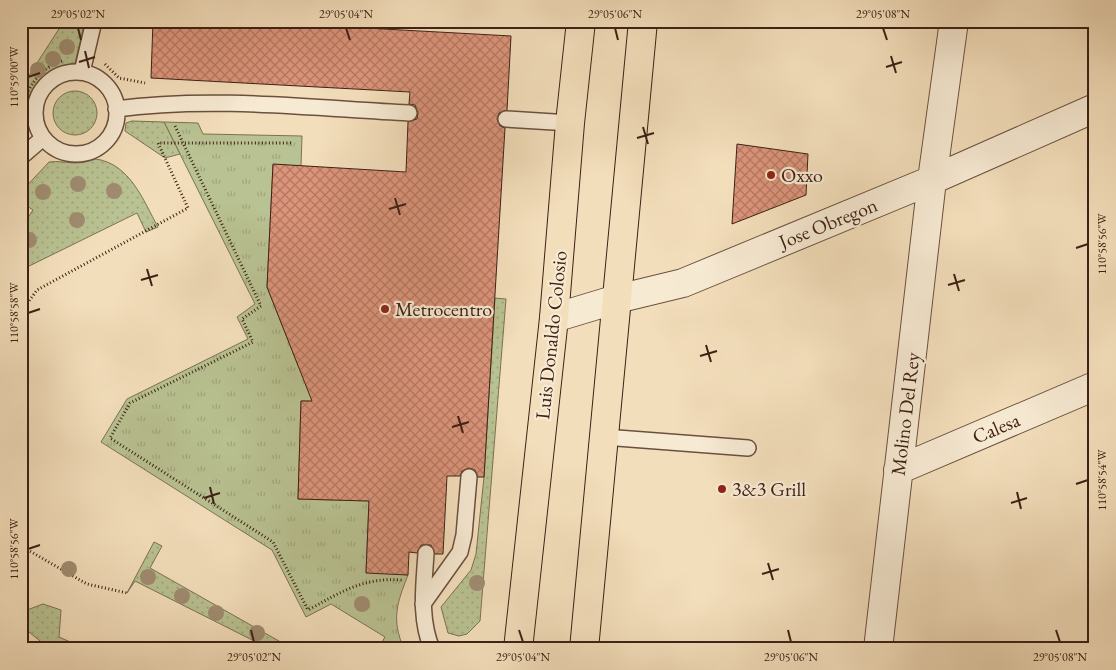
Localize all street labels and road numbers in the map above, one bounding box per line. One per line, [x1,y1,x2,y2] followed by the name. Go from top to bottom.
[773,191,882,255] street label: Jose Obregon
[529,249,573,421] street label: Luis Donaldo Colosio
[885,351,925,477] street label: Molino Del Rey
[968,406,1024,450] street label: Calesa

